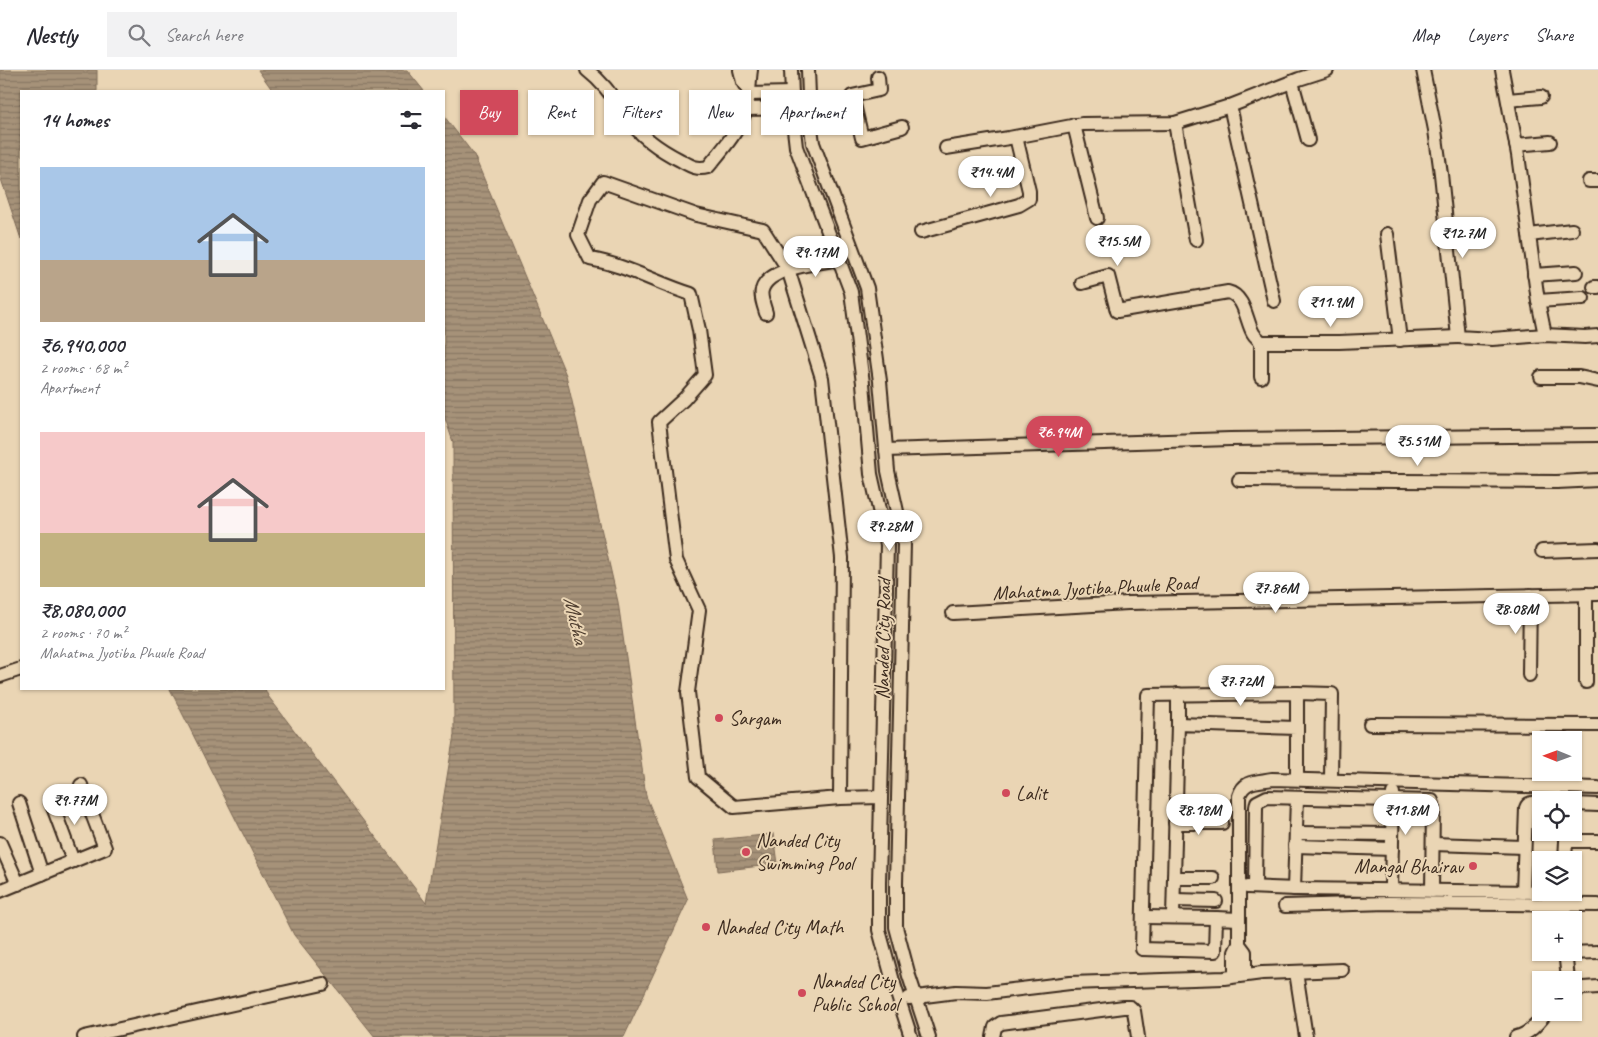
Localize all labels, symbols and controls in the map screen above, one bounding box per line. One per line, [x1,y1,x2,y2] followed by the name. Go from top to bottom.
[107,12,457,57] search box
[25,20,77,50] text: Nestly
[125,21,153,49] icon: search
[165,23,242,47] text: Search here
[1412,24,1440,46] text: Map
[1468,24,1507,46] text: Layers
[1535,24,1573,46] text: Share
[460,90,518,135] chip: Buy
[528,90,594,135] chip: Rent
[604,90,679,135] chip: Filters
[689,90,751,135] chip: New
[761,90,863,135] chip: Apartment
[397,106,425,134] icon: filters
[40,107,109,133] text: 14 homes
[950,156,1032,198] pin: ₹14.4M
[969,162,1013,182] text: ₹14.4M
[188,200,278,290] icon: home
[1422,216,1504,259] pin: ₹12.7M
[1441,223,1485,243] text: ₹12.7M
[1077,224,1159,267] pin: ₹15.5M
[1096,231,1140,251] text: ₹15.5M
[775,236,857,278] pin: ₹9.17M
[794,242,838,262] text: ₹9.17M
[1290,286,1372,328] pin: ₹11.9M
[1309,292,1353,312] text: ₹11.9M
[40,332,124,358] text: ₹6,940,000
[40,358,126,378] text: 2 rooms · 68 m²
[40,378,99,398] text: Apartment
[1018,416,1100,458] pin: ₹6.94M
[1037,422,1081,442] text: ₹6.94M
[1377,424,1459,467] pin: ₹5.51M
[1396,431,1440,451] text: ₹5.51M
[188,465,278,555] icon: home
[849,510,931,552] pin: ₹9.28M
[868,516,912,536] text: ₹9.28M
[992,570,1201,606] street label: Mahatma Jyotiba Phuule Road
[1235,572,1317,614] pin: ₹7.86M
[869,575,897,700] street label: Nanded City Road
[1254,578,1298,598] text: ₹7.86M
[1475,592,1557,635] pin: ₹8.08M
[558,594,595,649] water label: Mutha
[40,597,124,623] text: ₹8,080,000
[1494,599,1538,619] text: ₹8.08M
[40,623,126,643] text: 2 rooms · 70 m²
[40,643,204,663] text: Mahatma Jyotiba Phuule Road
[1200,664,1282,707] pin: ₹7.72M
[1219,671,1263,691] text: ₹7.72M
[729,706,782,731] place label: Sargam
[713,712,725,724] marker: Sargam
[1532,731,1582,781] north arrow
[1532,731,1582,1021] map controls
[1016,781,1049,806] place label: Lalit
[34,784,116,826] pin: ₹9.77M
[1000,787,1012,799] marker: Lalit
[53,790,97,810] text: ₹9.77M
[1532,791,1582,841] button: locate
[1158,794,1240,836] pin: ₹8.18M
[1365,794,1447,836] pin: ₹11.8M
[1177,800,1221,820] text: ₹8.18M
[1384,800,1428,820] text: ₹11.8M
[756,828,857,876] place label: Nanded City Swimming Pool
[740,846,752,858] marker: Nanded City Swimming Pool
[1532,851,1582,901] button: layers
[1354,854,1465,879] place label: Mangal Bhairav
[1467,860,1479,872] marker: Mangal Bhairav
[1532,911,1582,961] button: +
[716,915,845,940] place label: Nanded City Math
[700,921,712,933] marker: Nanded City Math
[812,969,903,1017] place label: Nanded City Public School
[1532,971,1582,1021] button: −
[796,987,808,999] marker: Nanded City Public School

